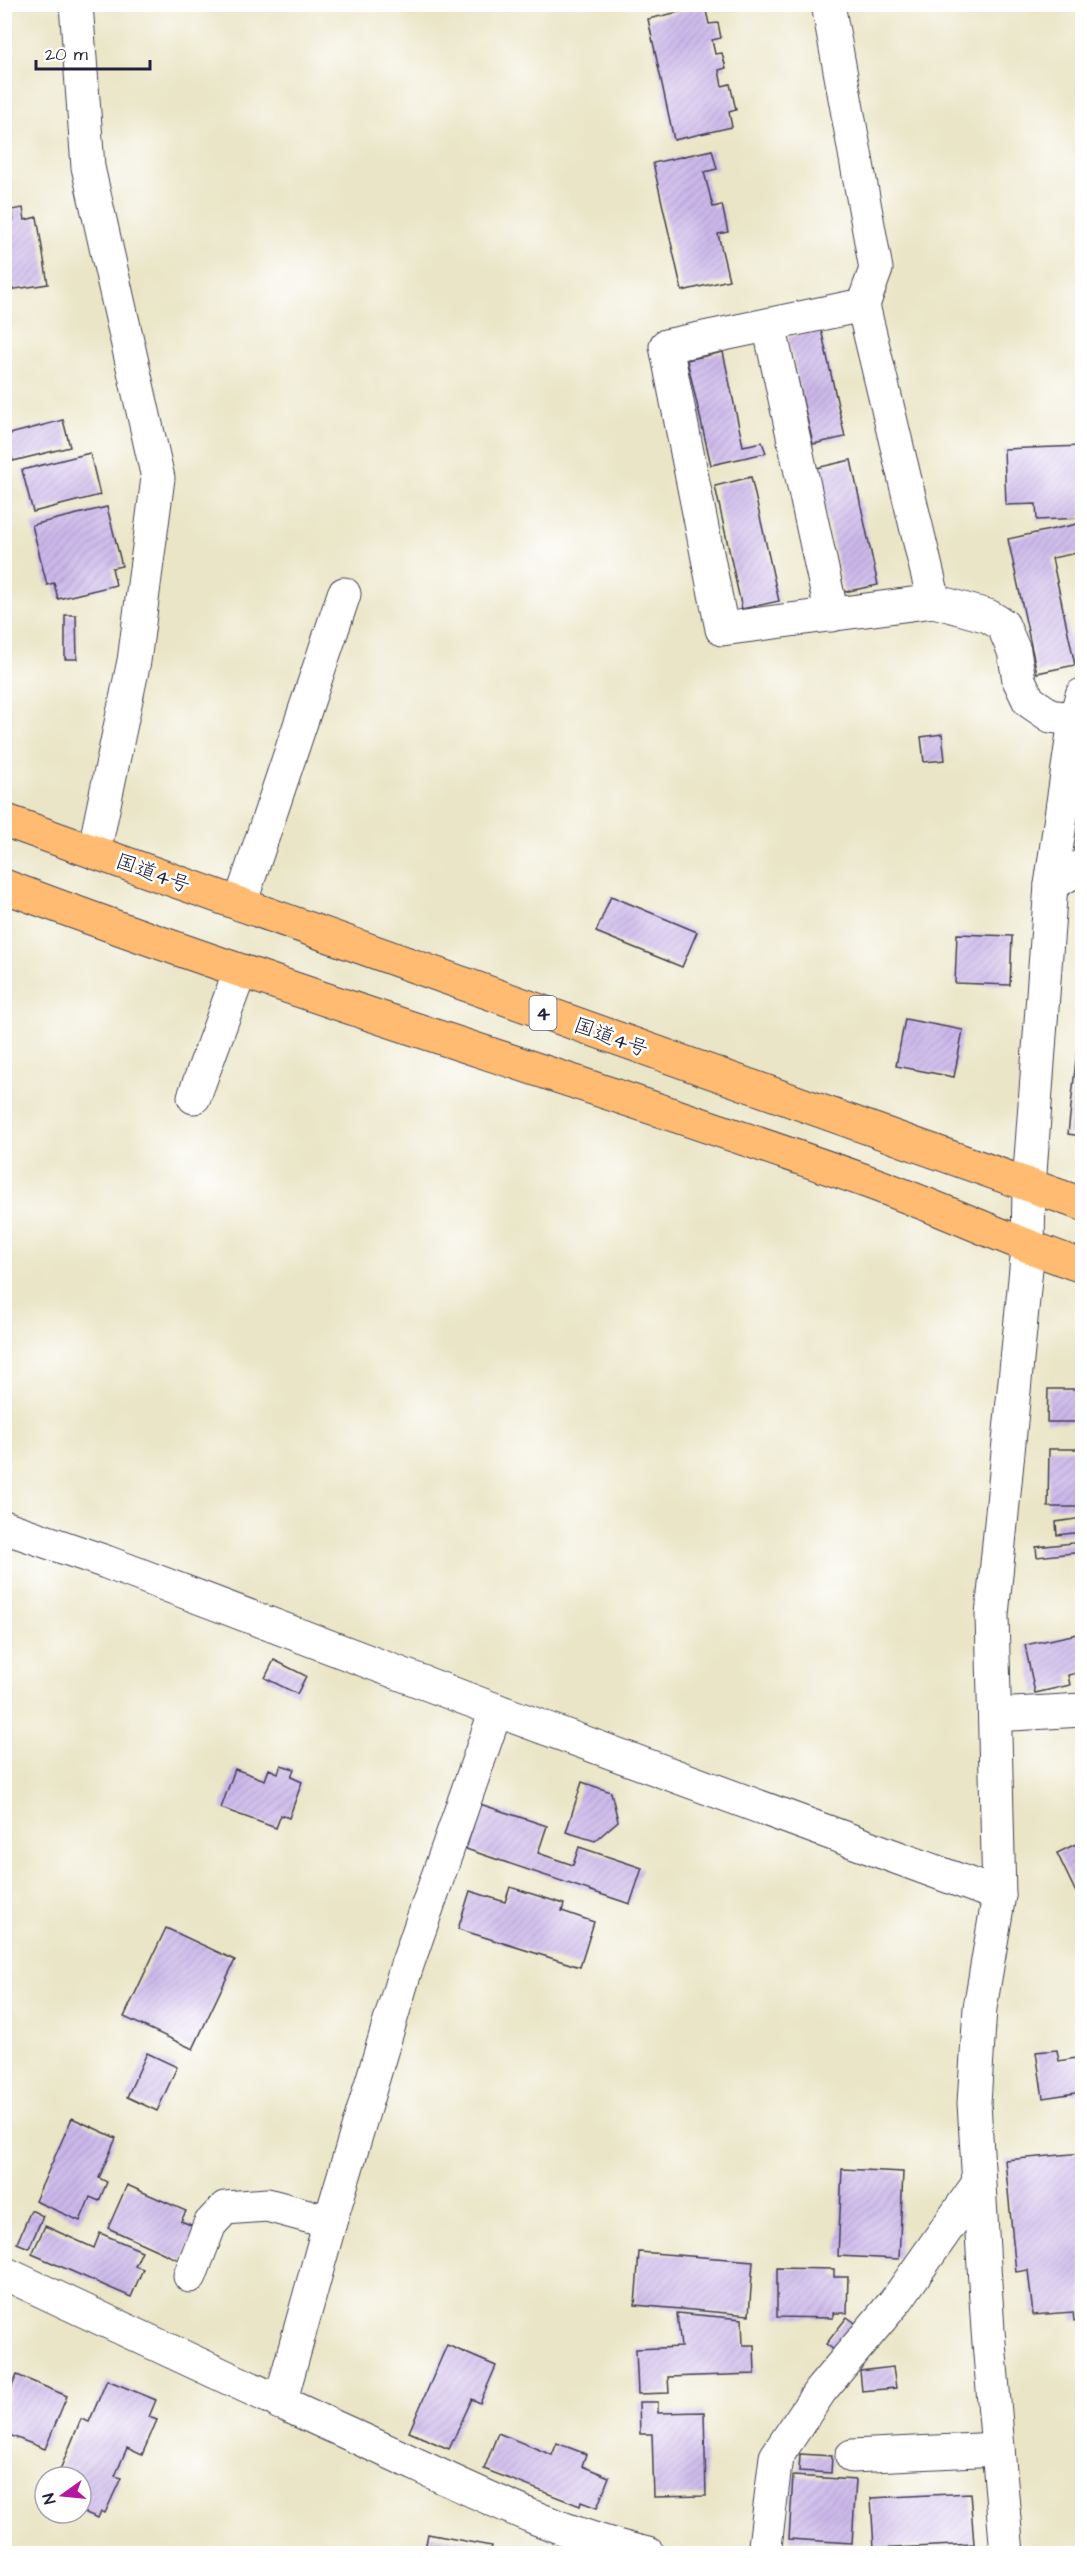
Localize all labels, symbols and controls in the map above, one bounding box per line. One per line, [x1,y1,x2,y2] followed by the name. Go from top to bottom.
[36,33,150,71] scale bar
[45,42,88,67] text: 20 m
[112,847,194,900] street label: 国道4号
[530,996,556,1030] road number: 4
[570,1011,652,1064] street label: 国道4号
[33,2465,93,2525] north arrow
[38,2491,61,2506] text: N

